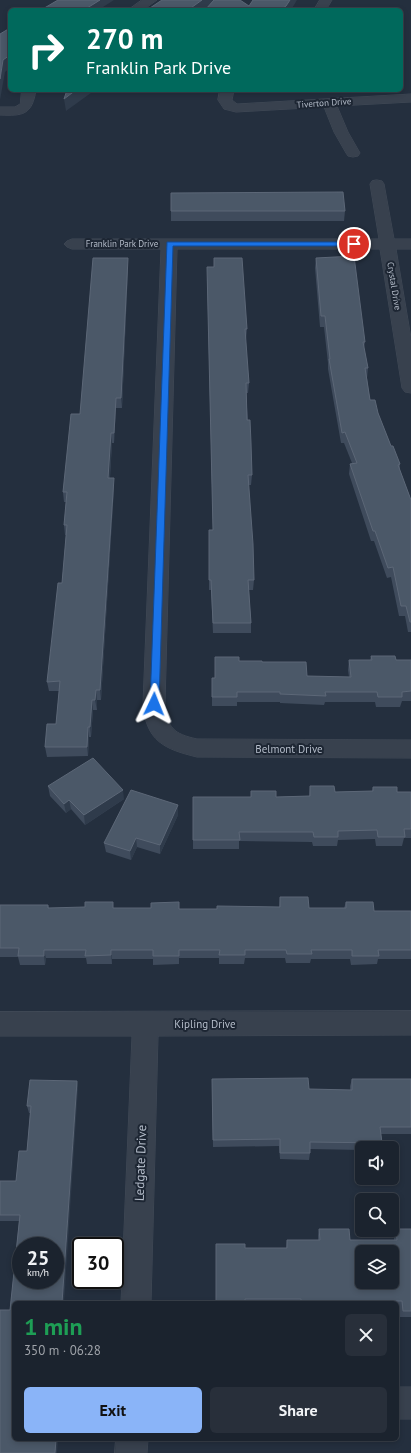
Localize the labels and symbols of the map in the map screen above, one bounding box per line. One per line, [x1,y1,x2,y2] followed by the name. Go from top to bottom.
[296,95,352,110] street label: Tiverton Drive
[337,227,371,261] pin
[86,238,159,249] street label: Franklin Park Drive
[385,261,404,311] street label: Crystal Drive
[133,683,175,725] position arrow
[255,742,323,756] street label: Belmont Drive
[174,1017,236,1031] street label: Kipling Drive
[131,1125,150,1202] street label: Ledgate Drive
[72,1237,124,1289] speed limit sign: 30

